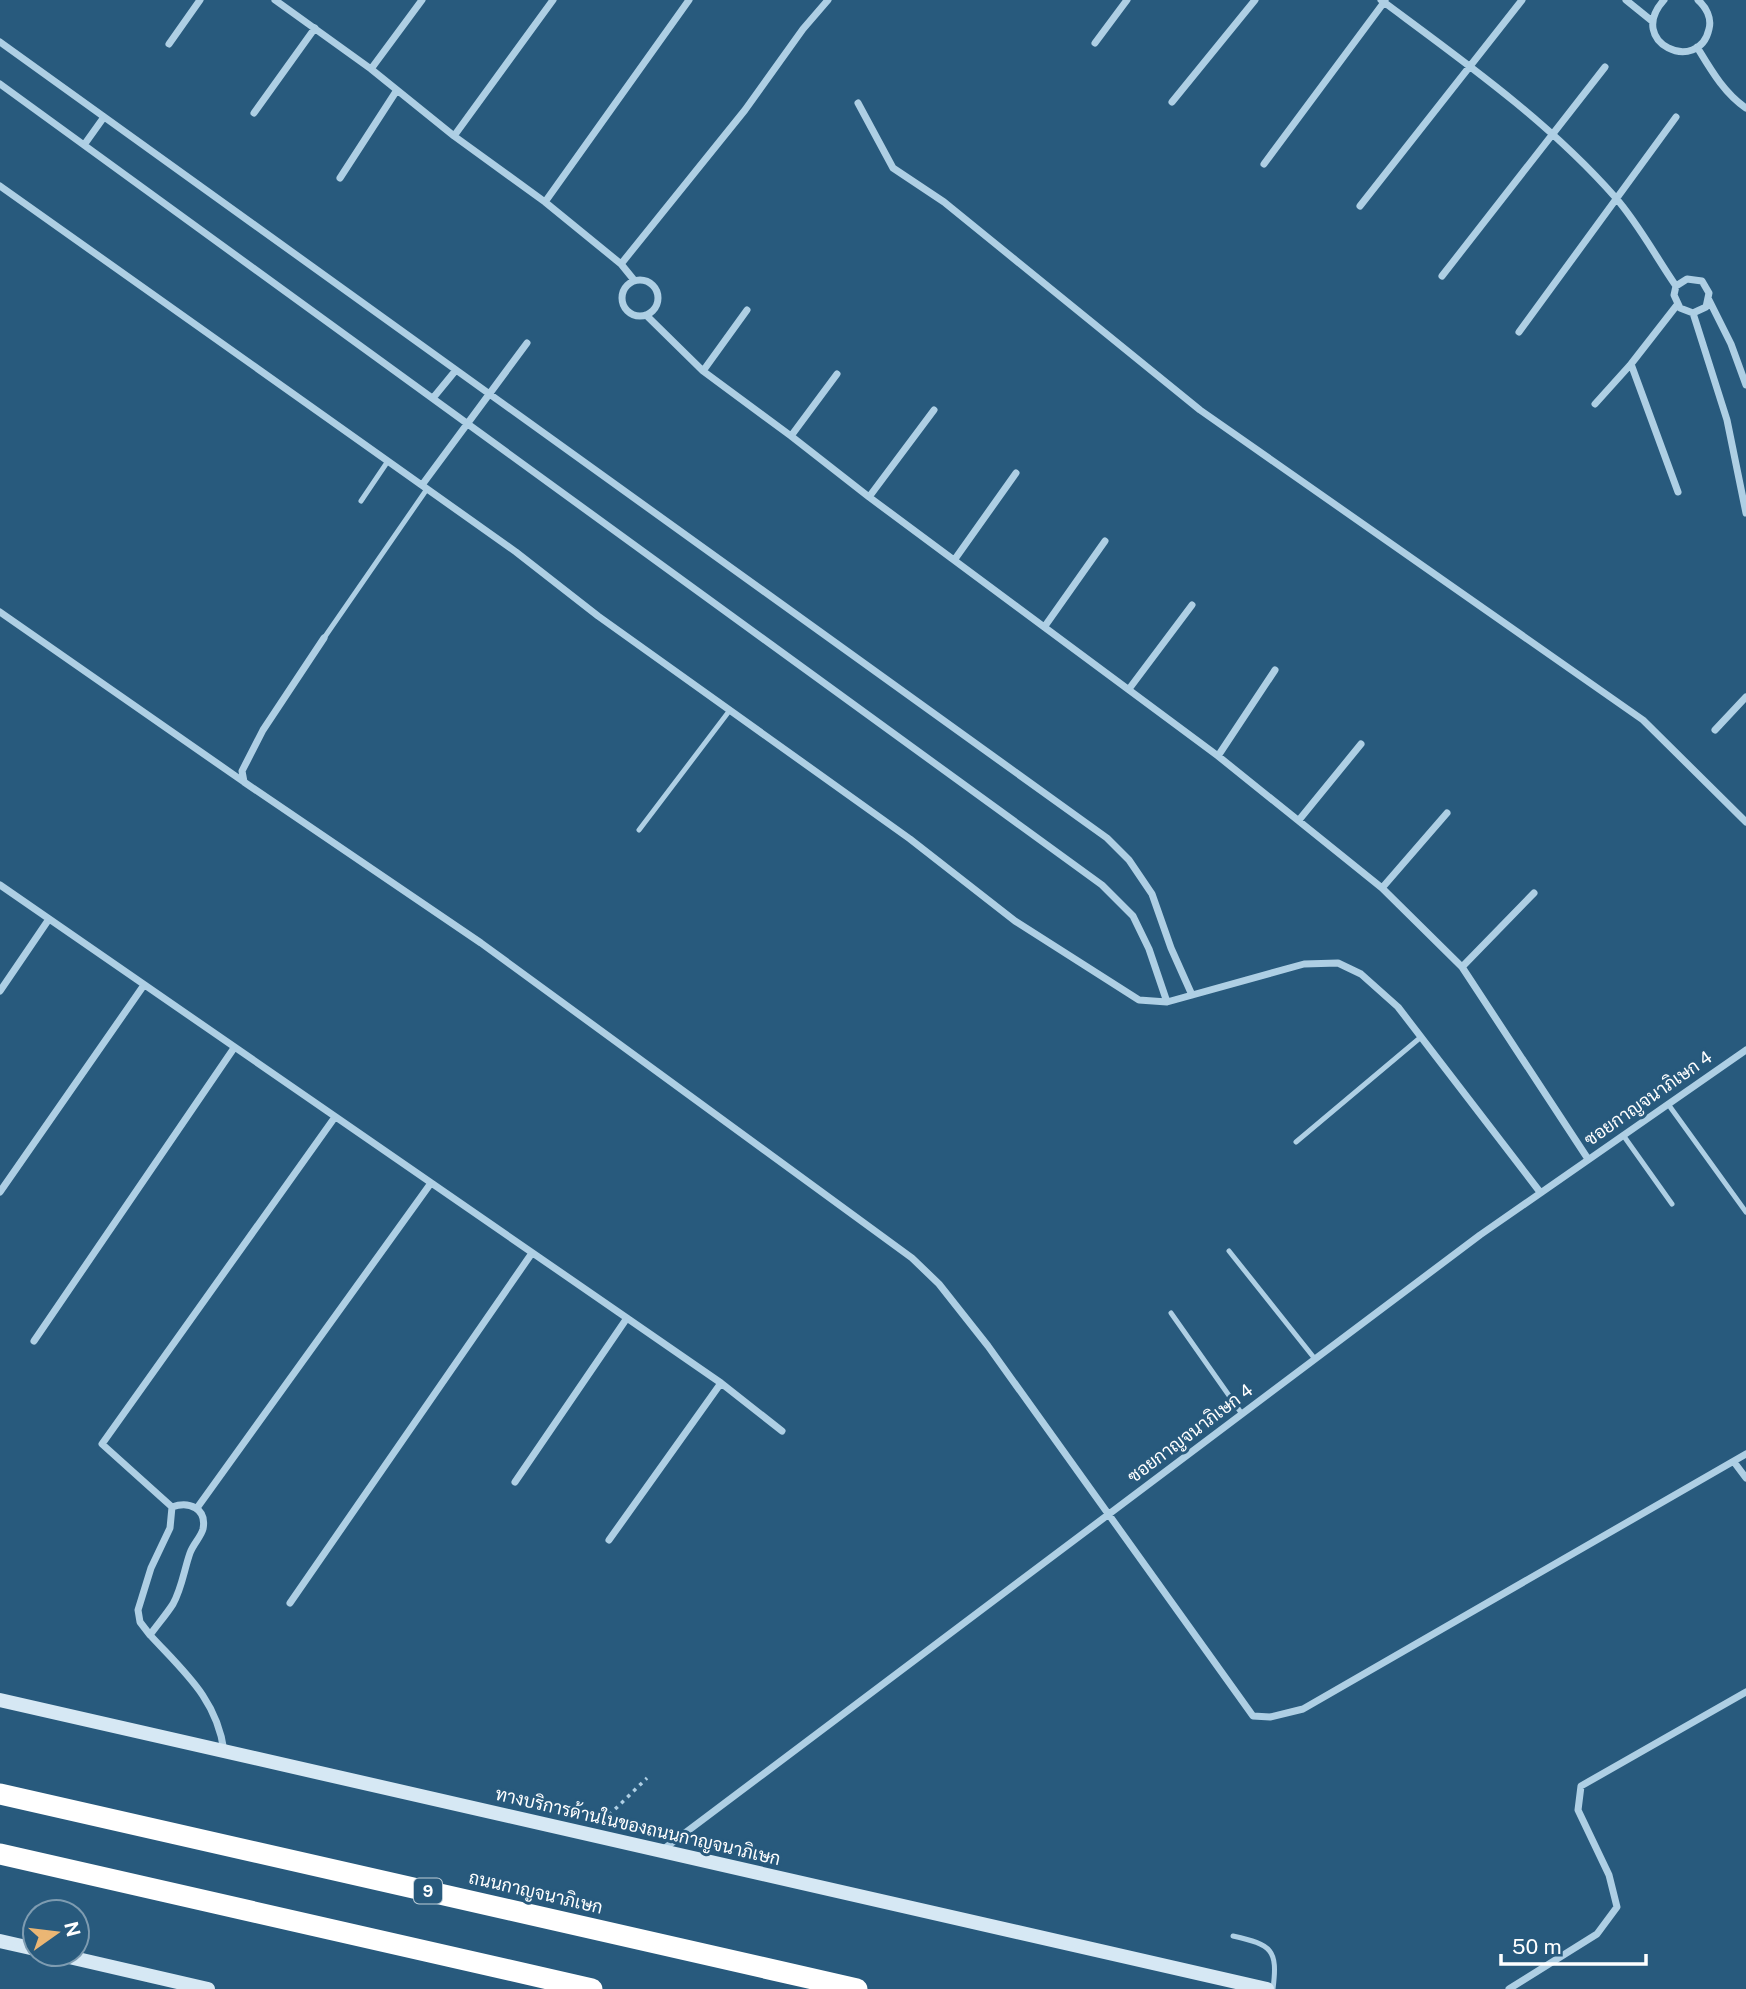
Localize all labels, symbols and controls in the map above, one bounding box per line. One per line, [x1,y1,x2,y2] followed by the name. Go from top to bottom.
[1580,1046,1716,1151] street label: ซอยกาญจนาภิเษก 4
[1123,1379,1257,1488] street label: ซอยกาญจนาภิเษก 4
[493,1781,783,1870] street label: ทางบริการด้านในของถนนกาญจนาภิเษก
[467,1866,605,1919] street label: ถนนกาญจนาภิเษก
[414,1879,442,1904] road number: 9
[21,1898,91,1968] north arrow
[60,1919,85,1939] text: N
[1501,1923,1646,1967] scale bar
[1512,1934,1562,1959] text: 50 m

